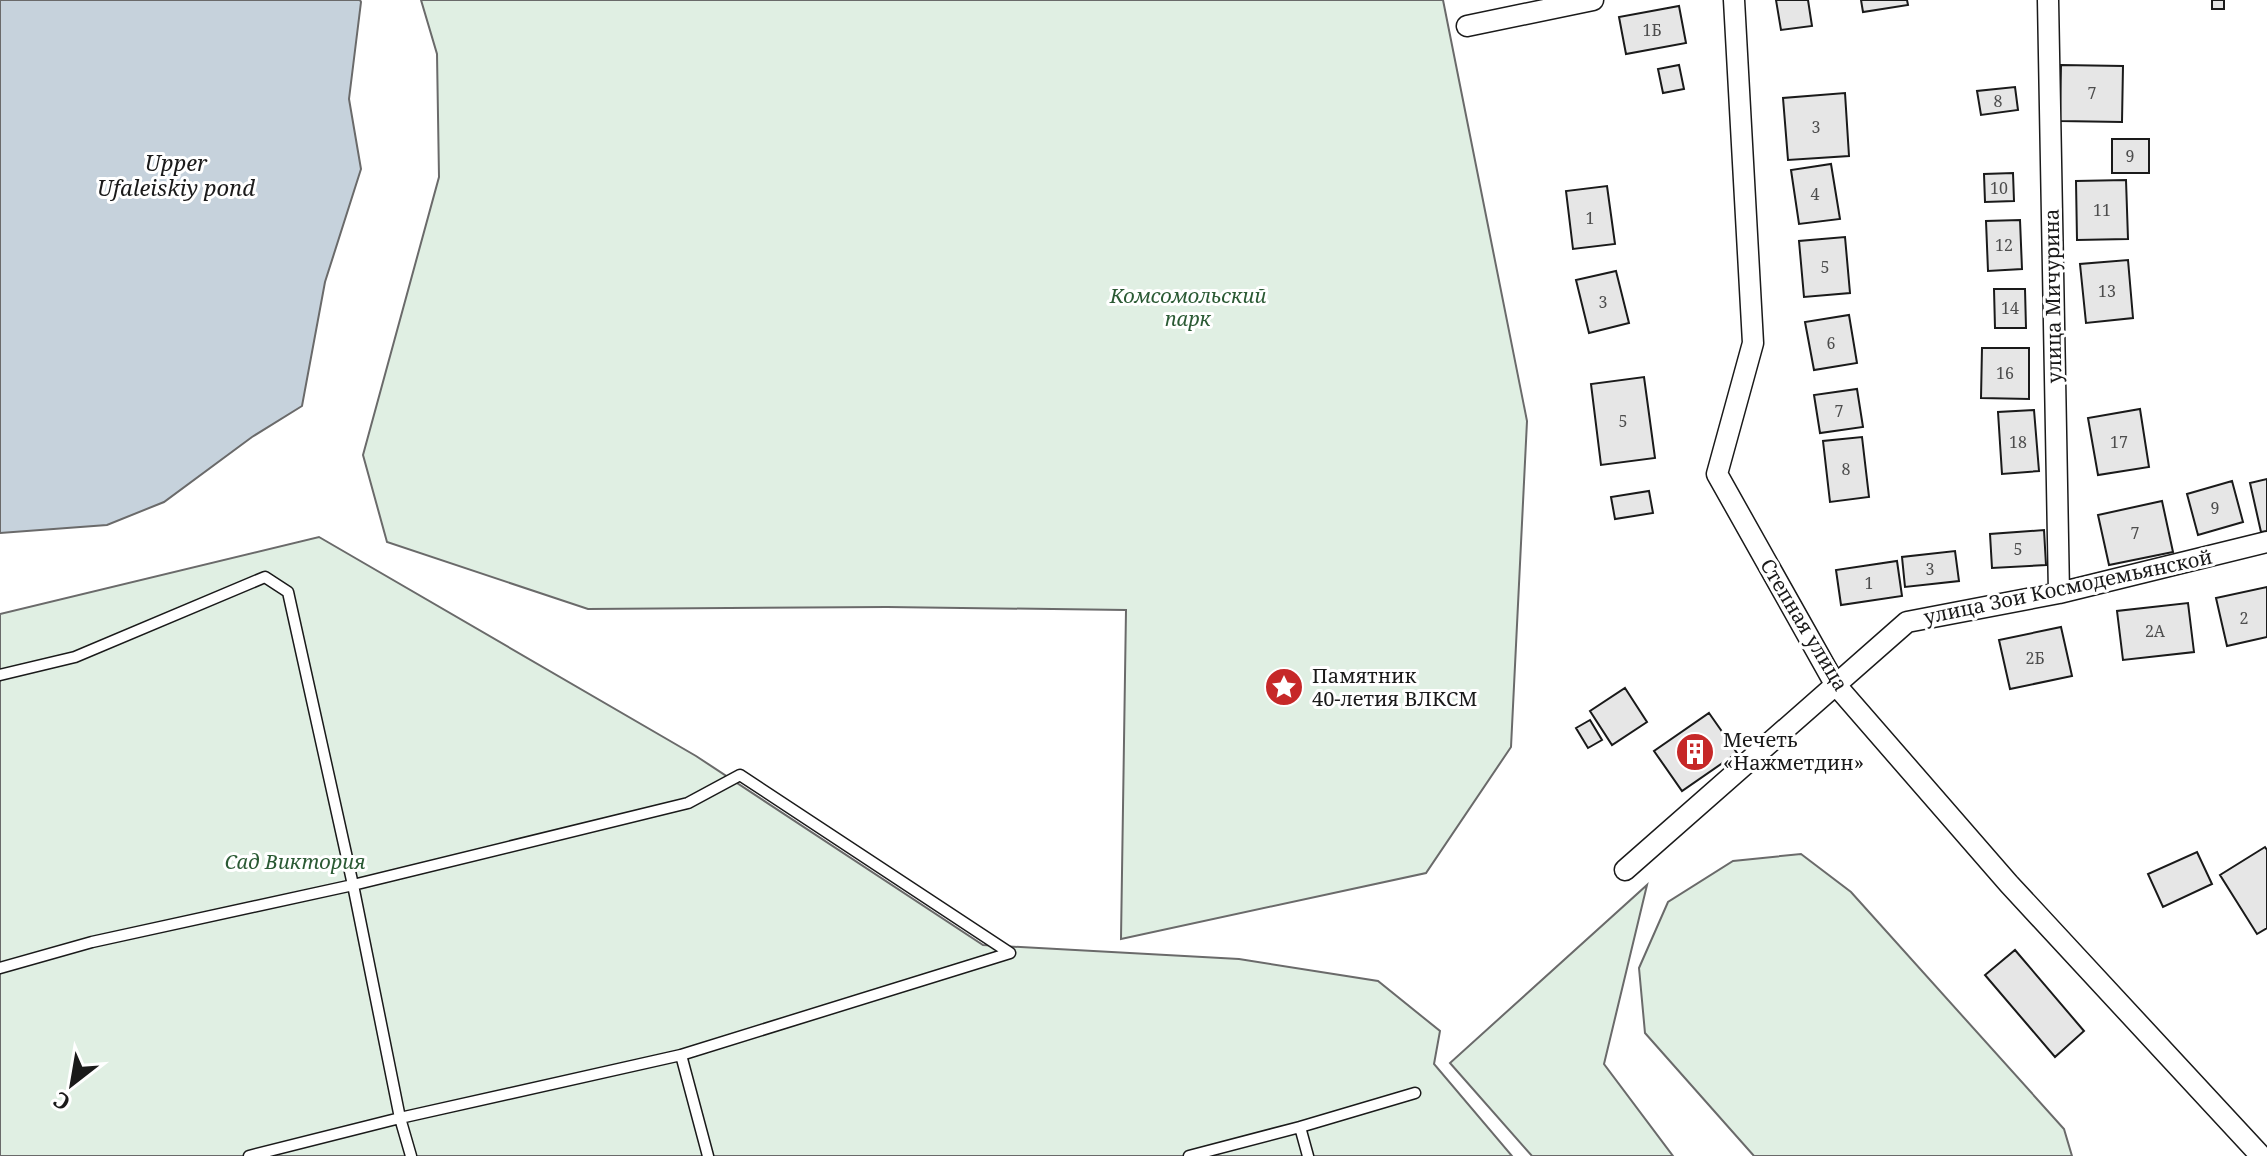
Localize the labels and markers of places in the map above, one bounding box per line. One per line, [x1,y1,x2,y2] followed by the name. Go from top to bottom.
[1312,662,1477,712] place label: Памятник 40-летия ВЛКСМ
[1263,666,1305,708] place icon: Памятник 40-летия ВЛКСМ
[1723,726,1864,776] place label: Мечеть «Нажметдин»
[1674,731,1716,773] building icon: Мечеть «Нажметдин»

